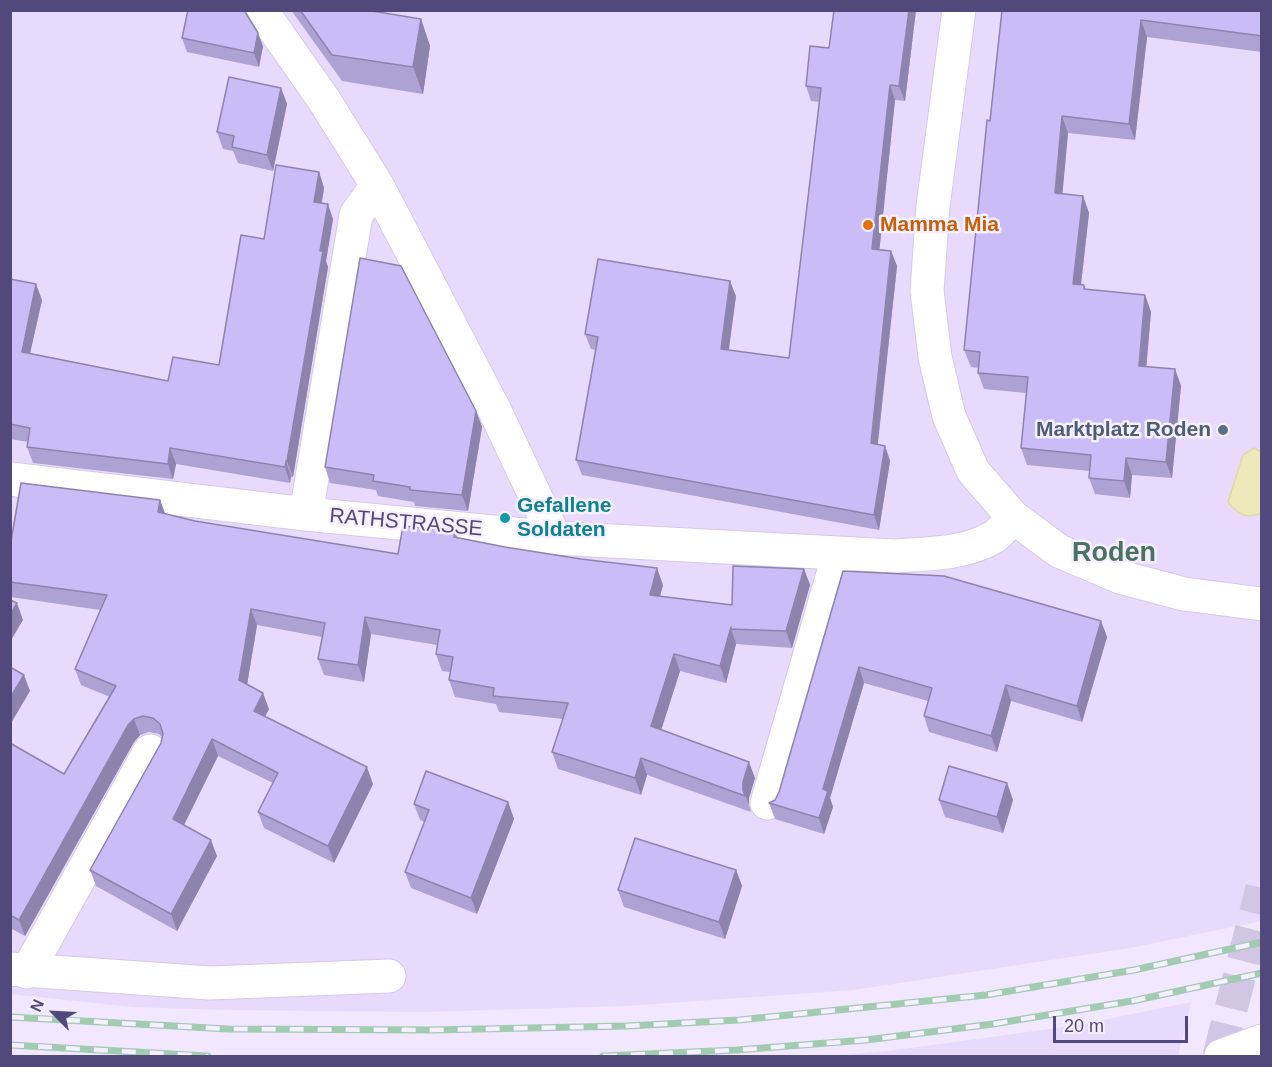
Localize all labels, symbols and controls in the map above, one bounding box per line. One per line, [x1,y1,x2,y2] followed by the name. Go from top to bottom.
[880,212,999,238] place label: Mamma Mia
[861,218,875,232] marker: Mamma Mia
[1036,417,1211,443] place label: Marktplatz Roden
[1216,423,1230,437] marker: Marktplatz Roden
[517,493,612,543] place label: Gefallene Soldaten
[328,504,484,542] street label: RATHSTRASSE
[498,511,512,525] marker: Gefallene Soldaten
[1072,538,1156,570] district label: Roden
[24,983,84,1043] north arrow
[27,997,47,1014] text: N
[1056,1004,1191,1042] scale bar
[1064,1016,1104,1036] text: 20 m

